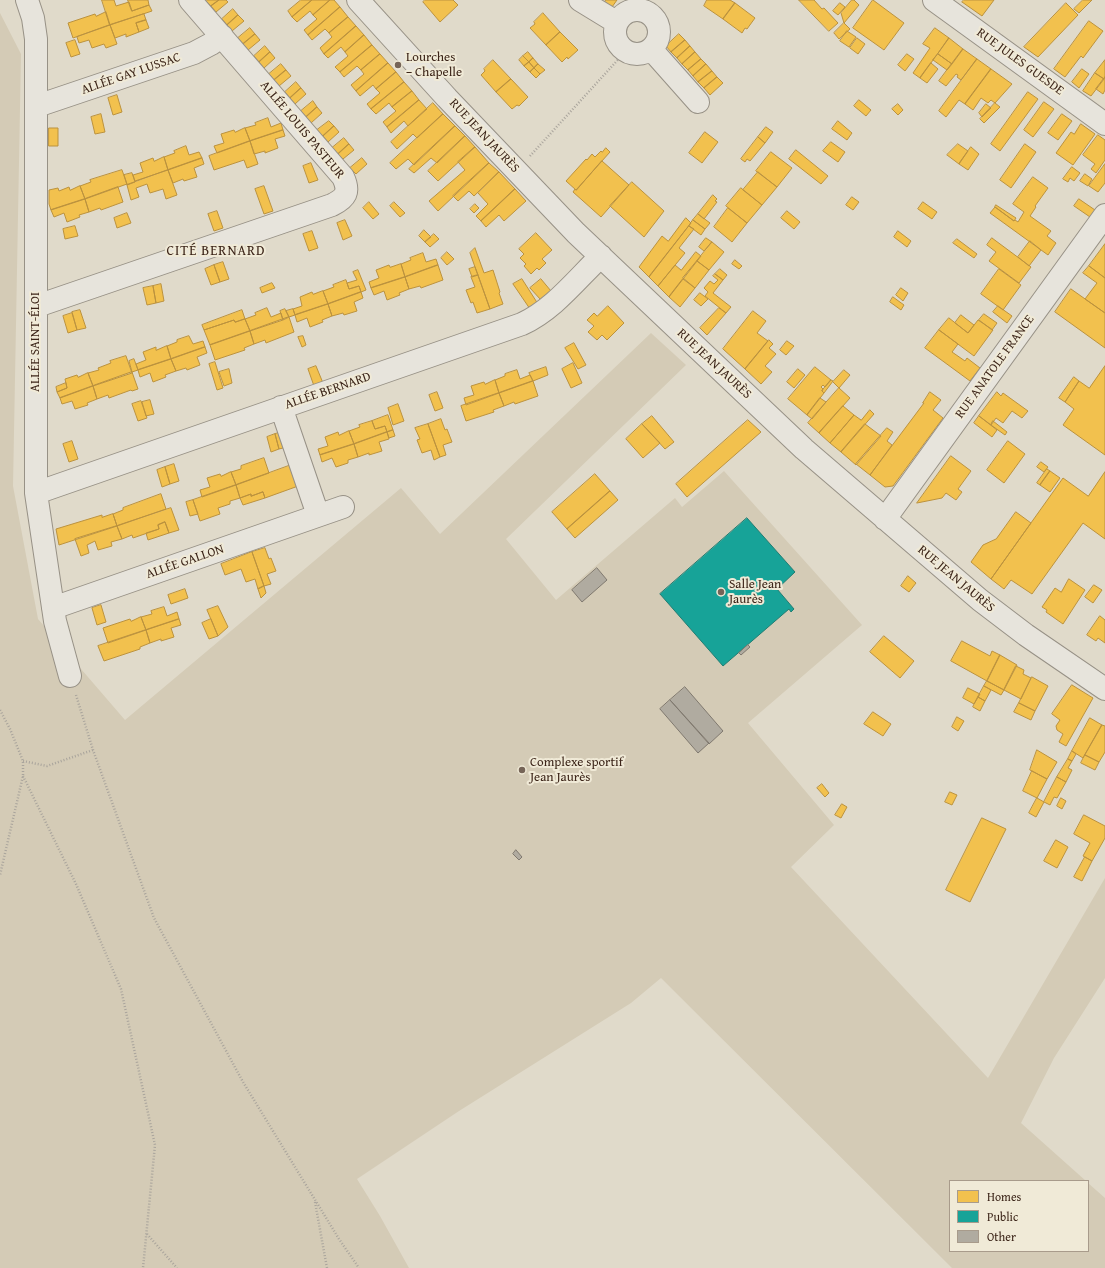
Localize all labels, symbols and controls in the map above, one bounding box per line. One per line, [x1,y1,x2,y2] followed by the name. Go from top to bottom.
[973,25,1067,99] street label: RUE JULES GUESDE
[79,50,183,98] street label: ALLÉE GAY LUSSAC
[406,50,462,81] place label: Lourches – Chapelle
[393,60,403,70] marker: Lourches – Chapelle
[257,78,347,182] street label: ALLÉE LOUIS PASTEUR
[446,96,522,176] street label: RUE JEAN JAURÈS
[166,243,266,259] district label: CITÉ BERNARD
[28,292,44,392] street label: ALLÉE SAINT-ÉLOI
[952,312,1038,422] street label: RUE ANATOLE FRANCE
[674,326,754,402] street label: RUE JEAN JAURÈS
[283,369,373,413] street label: ALLÉE BERNARD
[144,541,226,583] street label: ALLÉE GALLON
[914,542,998,616] street label: RUE JEAN JAURÈS
[729,577,781,608] place label: Salle Jean Jaurès
[716,587,726,597] marker: Salle Jean Jaurès
[530,755,623,786] place label: Complexe sportif Jean Jaurès
[517,765,527,775] marker: Complexe sportif Jean Jaurès
[949,1180,1089,1252] legend
[987,1188,1021,1205] text: Homes
[987,1208,1018,1225] text: Public
[987,1228,1016,1245] text: Other

